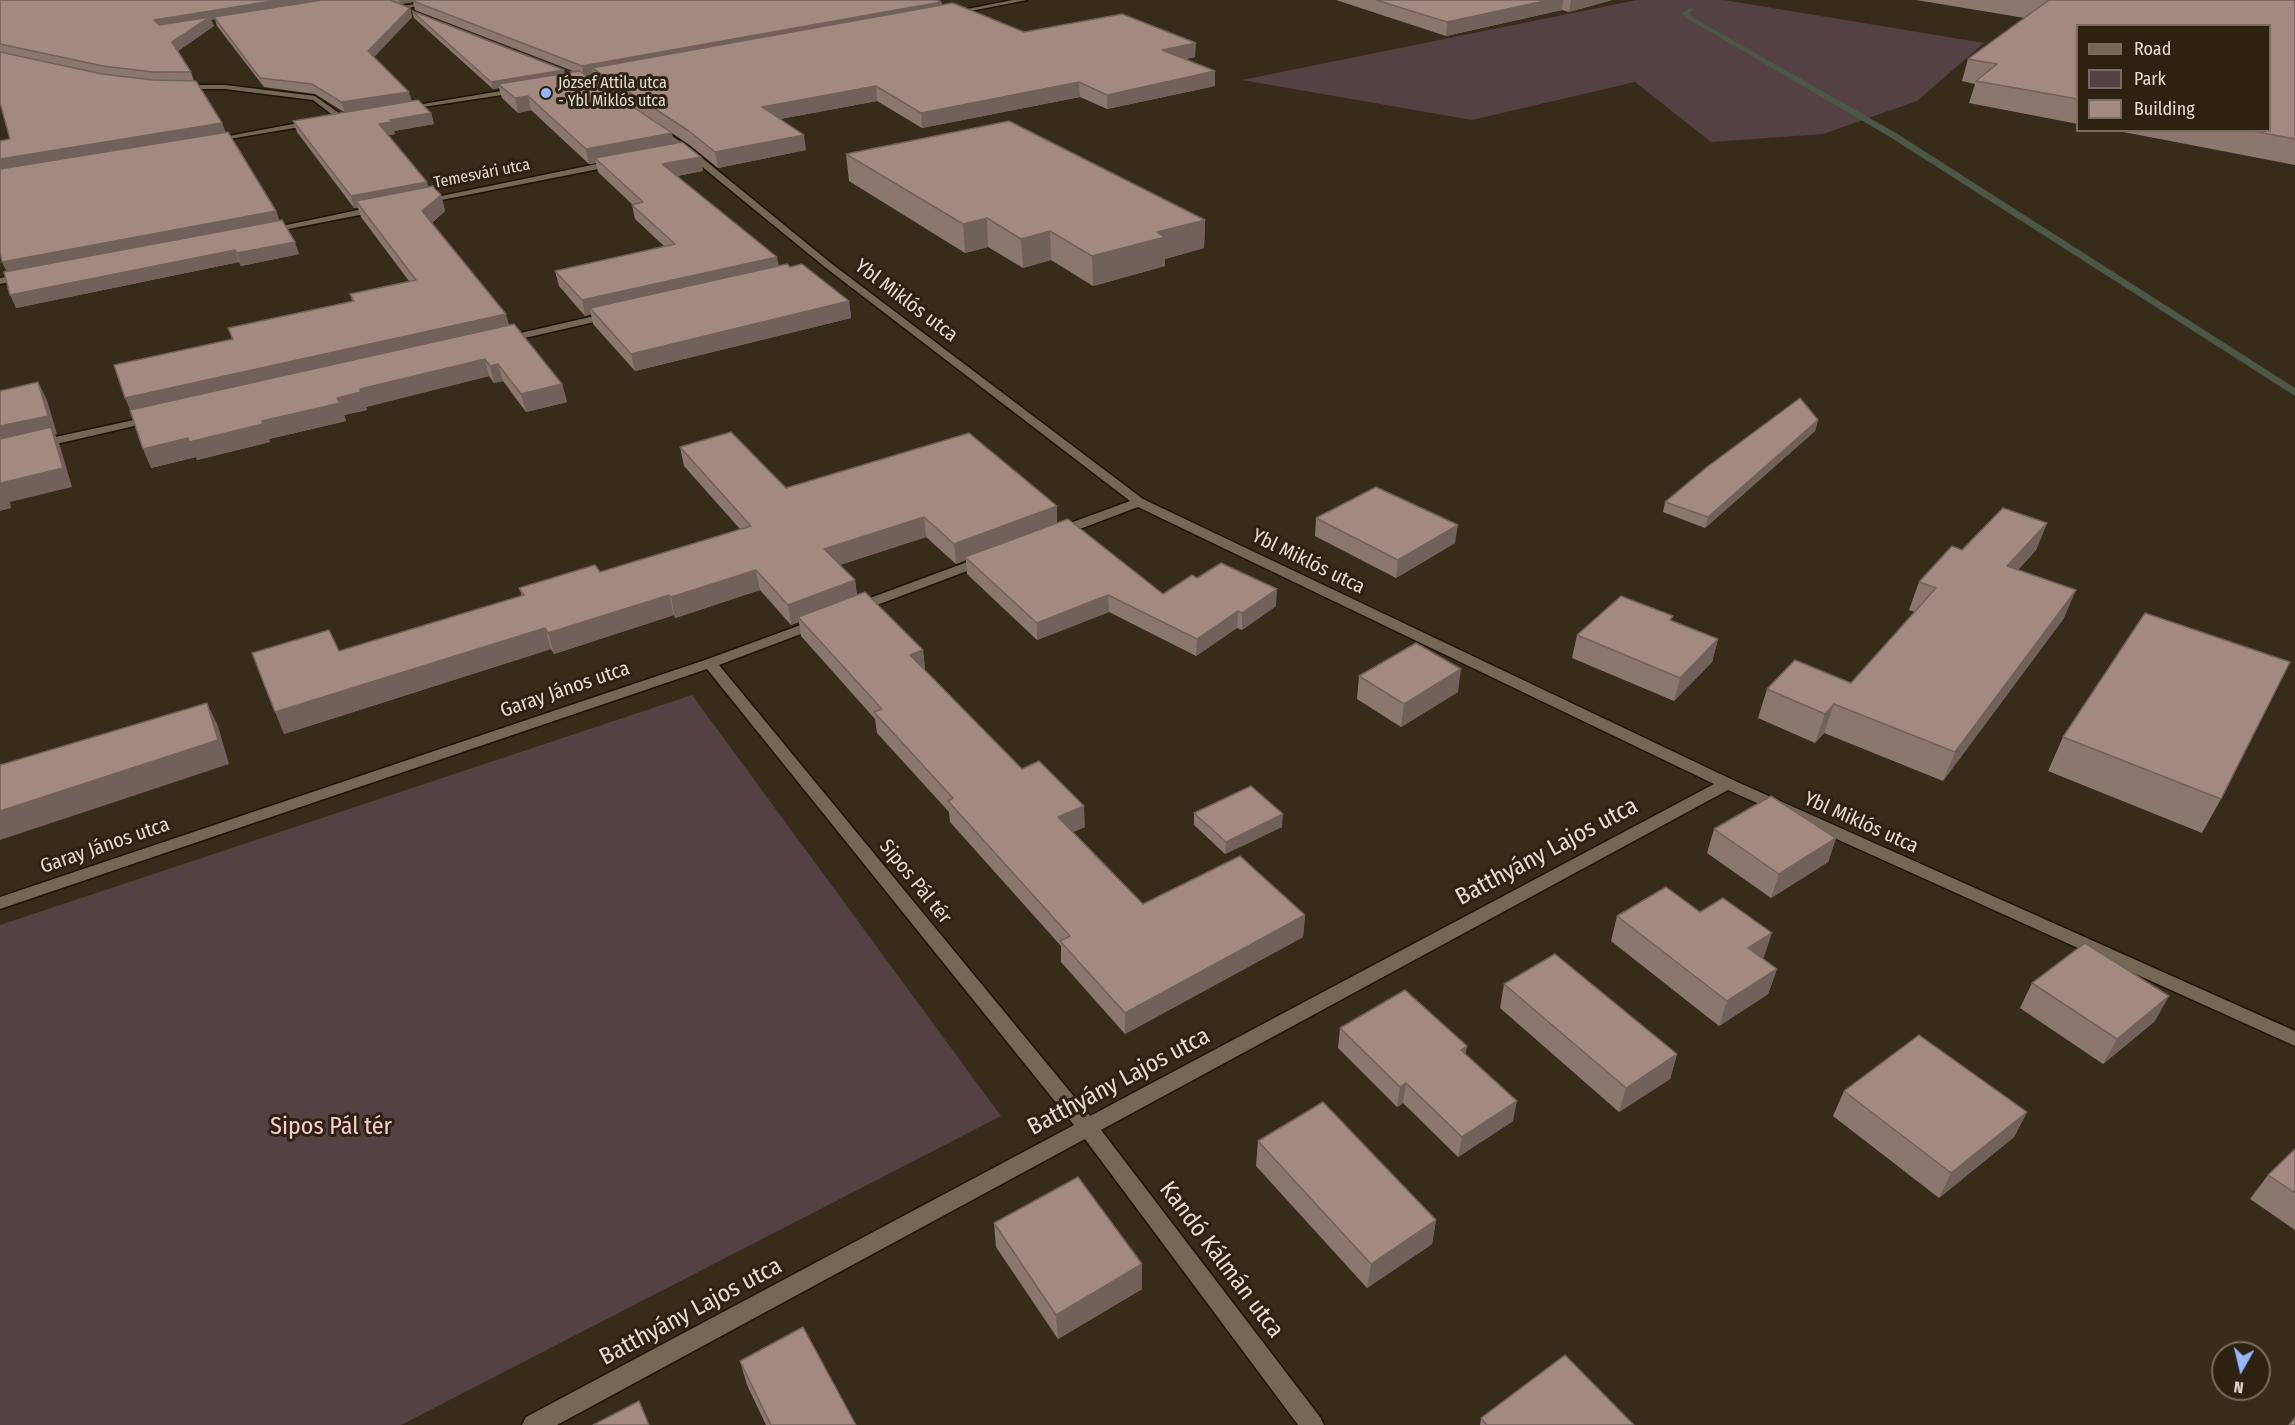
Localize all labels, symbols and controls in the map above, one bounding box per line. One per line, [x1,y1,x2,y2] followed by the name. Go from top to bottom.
[2076,24,2271,132] legend
[2134,38,2171,60] text: Road
[2134,68,2166,90] text: Park
[558,74,667,112] place label: József Attila utca - Ybl Miklós utca
[539,86,553,100] marker: József Attila utca - Ybl Miklós utca
[2134,98,2195,120] text: Building
[432,155,532,193] street label: Temesvári utca
[850,254,962,348] street label: Ybl Miklós utca
[1248,524,1368,600] street label: Ybl Miklós utca
[497,657,633,723] street label: Garay János utca
[1800,787,1922,859] street label: Ybl Miklós utca
[1451,792,1643,912] street label: Batthyány Lajos utca
[37,813,173,879] street label: Garay János utca
[874,835,956,929] street label: Sipos Pál tér
[1023,1022,1215,1142] street label: Batthyány Lajos utca
[270,1113,392,1141] park label: Sipos Pál tér
[1153,1176,1289,1344] street label: Kandó Kálmán utca
[595,1252,787,1372] street label: Batthyány Lajos utca
[2211,1341,2271,1401] north arrow
[2233,1377,2245,1397] text: N

